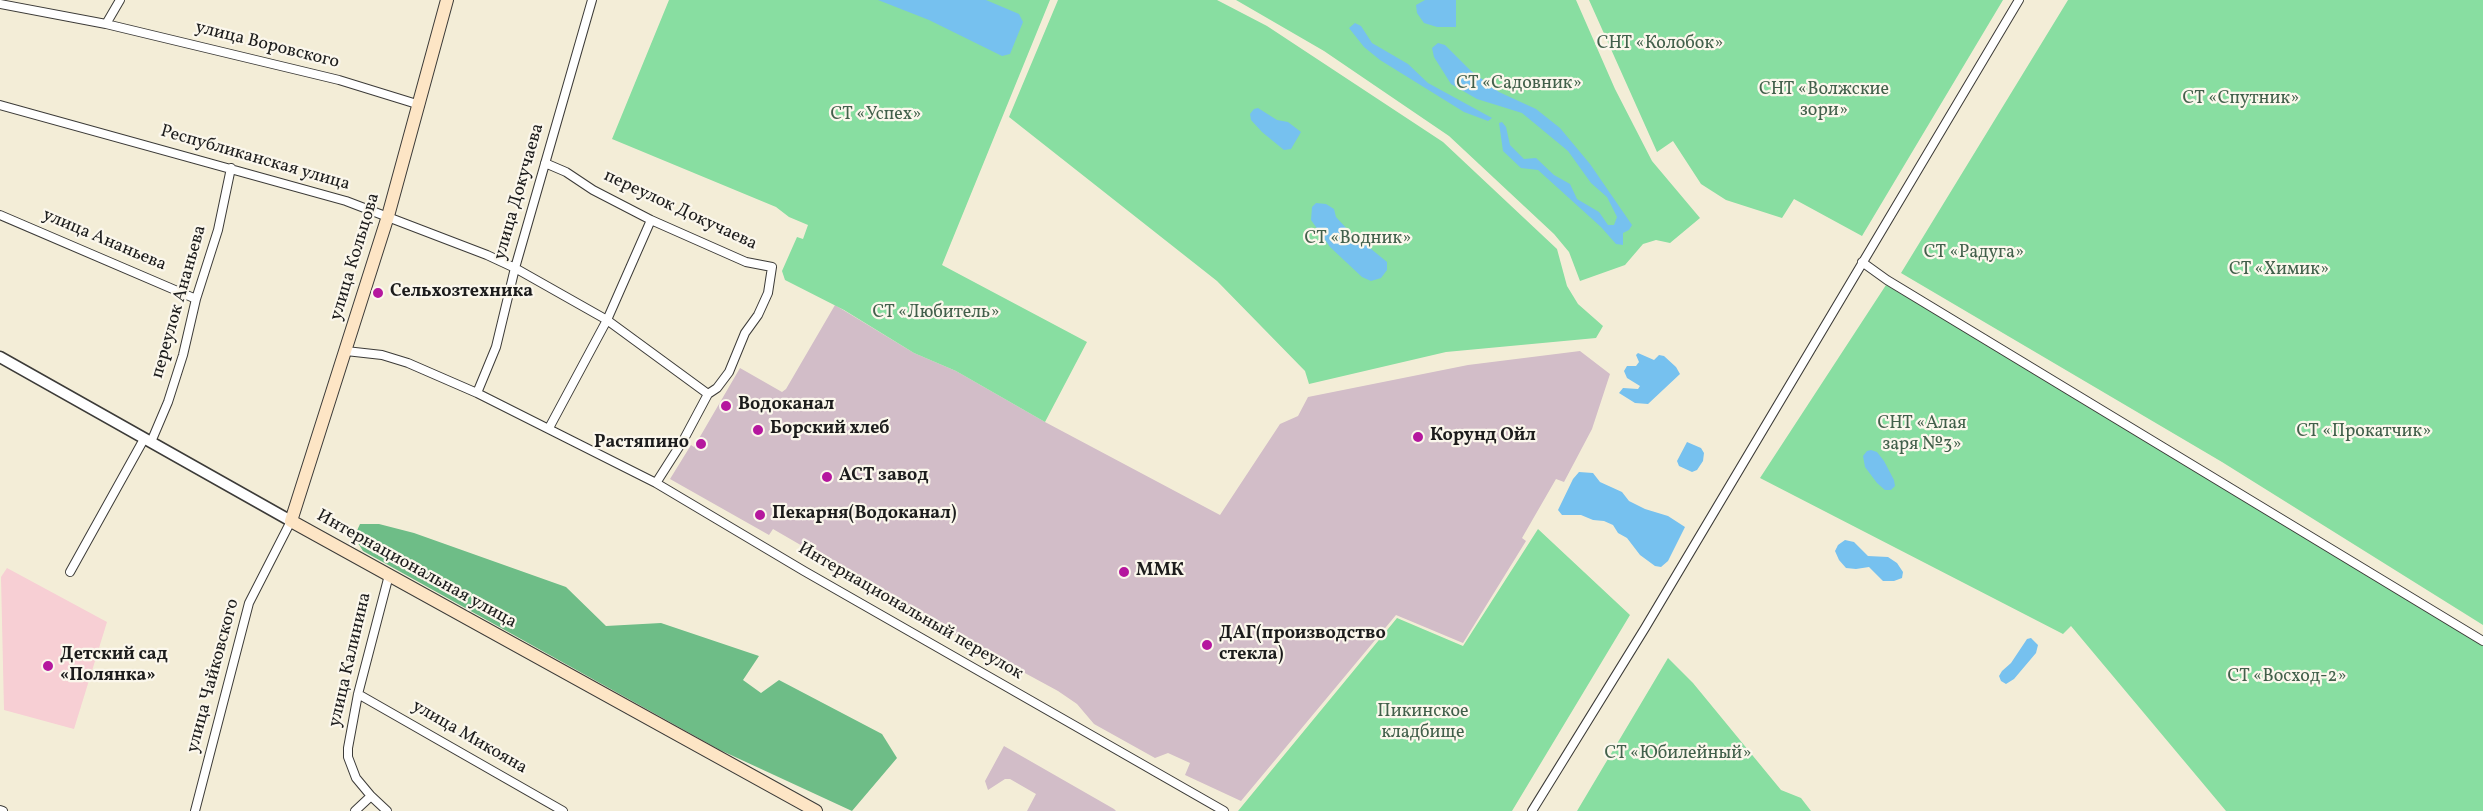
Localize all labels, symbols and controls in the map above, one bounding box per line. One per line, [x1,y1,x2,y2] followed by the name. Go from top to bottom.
[193,18,341,74] street label: улица Воровского
[1597,34,1723,56] park label: СНТ «Колобок»
[1456,74,1582,96] park label: СТ «Садовник»
[1759,80,1889,122] park label: СНТ «Волжские зори»
[2183,89,2299,111] park label: СТ «Спутник»
[831,105,921,127] park label: СТ «Успех»
[490,121,550,263] street label: улица Докучаева
[158,122,352,196] street label: Республиканская улица
[600,166,760,256] street label: переулок Докучаева
[326,191,386,323] street label: улица Кольцова
[39,205,169,277] street label: улица Ананьева
[148,223,212,381] street label: переулок Ананьева
[1305,229,1411,251] park label: СТ «Водник»
[1924,243,2024,265] park label: СТ «Радуга»
[2229,260,2329,282] park label: СТ «Химик»
[390,282,533,304] place label: Сельхозтехника
[371,286,385,300] marker: Сельхозтехника
[872,303,1000,325] park label: СТ «Любитель»
[738,395,834,417] place label: Водоканал
[719,399,733,413] marker: Водоканал
[1878,414,1966,456] park label: СНТ «Алая заря №3»
[770,419,890,441] place label: Борский хлеб
[2297,422,2431,444] park label: СТ «Прокатчик»
[751,423,765,437] marker: Борский хлеб
[1430,426,1536,448] place label: Корунд Ойл
[1411,430,1425,444] marker: Корунд Ойл
[594,433,689,455] place label: Растяпино
[694,437,708,451] marker: Растяпино
[839,466,928,488] place label: АСТ завод
[820,470,834,484] marker: АСТ завод
[772,504,957,526] place label: Пекарня(Водоканал)
[312,506,520,634] street label: Интернациональная улица
[753,508,767,522] marker: Пекарня(Водоканал)
[794,539,1026,685] street label: Интернациональный переулок
[1136,561,1184,583] place label: ММК
[1117,565,1131,579] marker: ММК
[325,591,377,729] street label: улица Калинина
[183,597,245,755] street label: улица Чайковского
[1219,624,1386,666] place label: ДАГ(производство стекла)
[1200,638,1214,652] marker: ДАГ(производство стекла)
[60,645,168,688] place label: Детский сад «Полянка»
[41,659,55,673] marker: Детский сад «Полянка»
[2227,667,2347,689] park label: СТ «Восход-2»
[408,696,530,780] street label: улица Микояна
[1377,702,1469,744] park label: Пикинское кладбище
[1604,744,1752,766] park label: СТ «Юбилейный»

